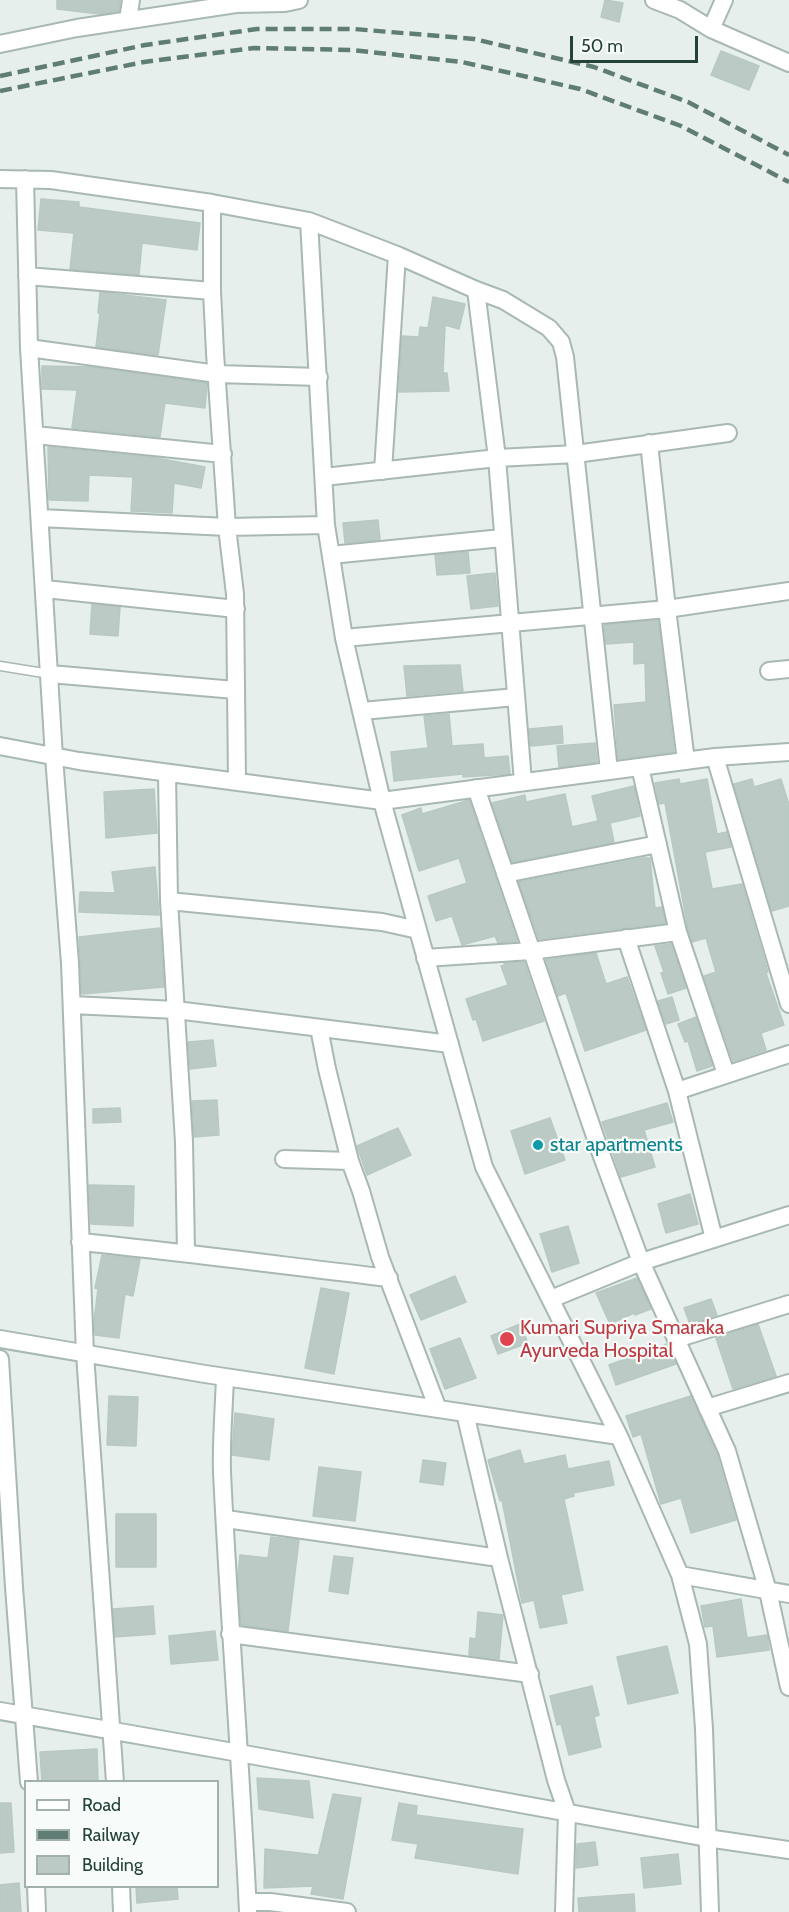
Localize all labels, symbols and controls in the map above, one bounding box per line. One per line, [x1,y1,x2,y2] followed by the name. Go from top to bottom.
[573,24,700,62] scale bar
[581,35,623,57] text: 50 m
[550,1133,683,1157] place label: star apartments
[531,1138,545,1152] marker: star apartments
[520,1316,724,1363] place label: Kumari Supriya Smaraka Ayurveda Hospital
[498,1330,516,1348] marker: Kumari Supriya Smaraka Ayurveda Hospital
[24,1780,219,1888] legend
[82,1794,121,1816] text: Road
[82,1824,140,1846] text: Railway
[82,1854,143,1876] text: Building

